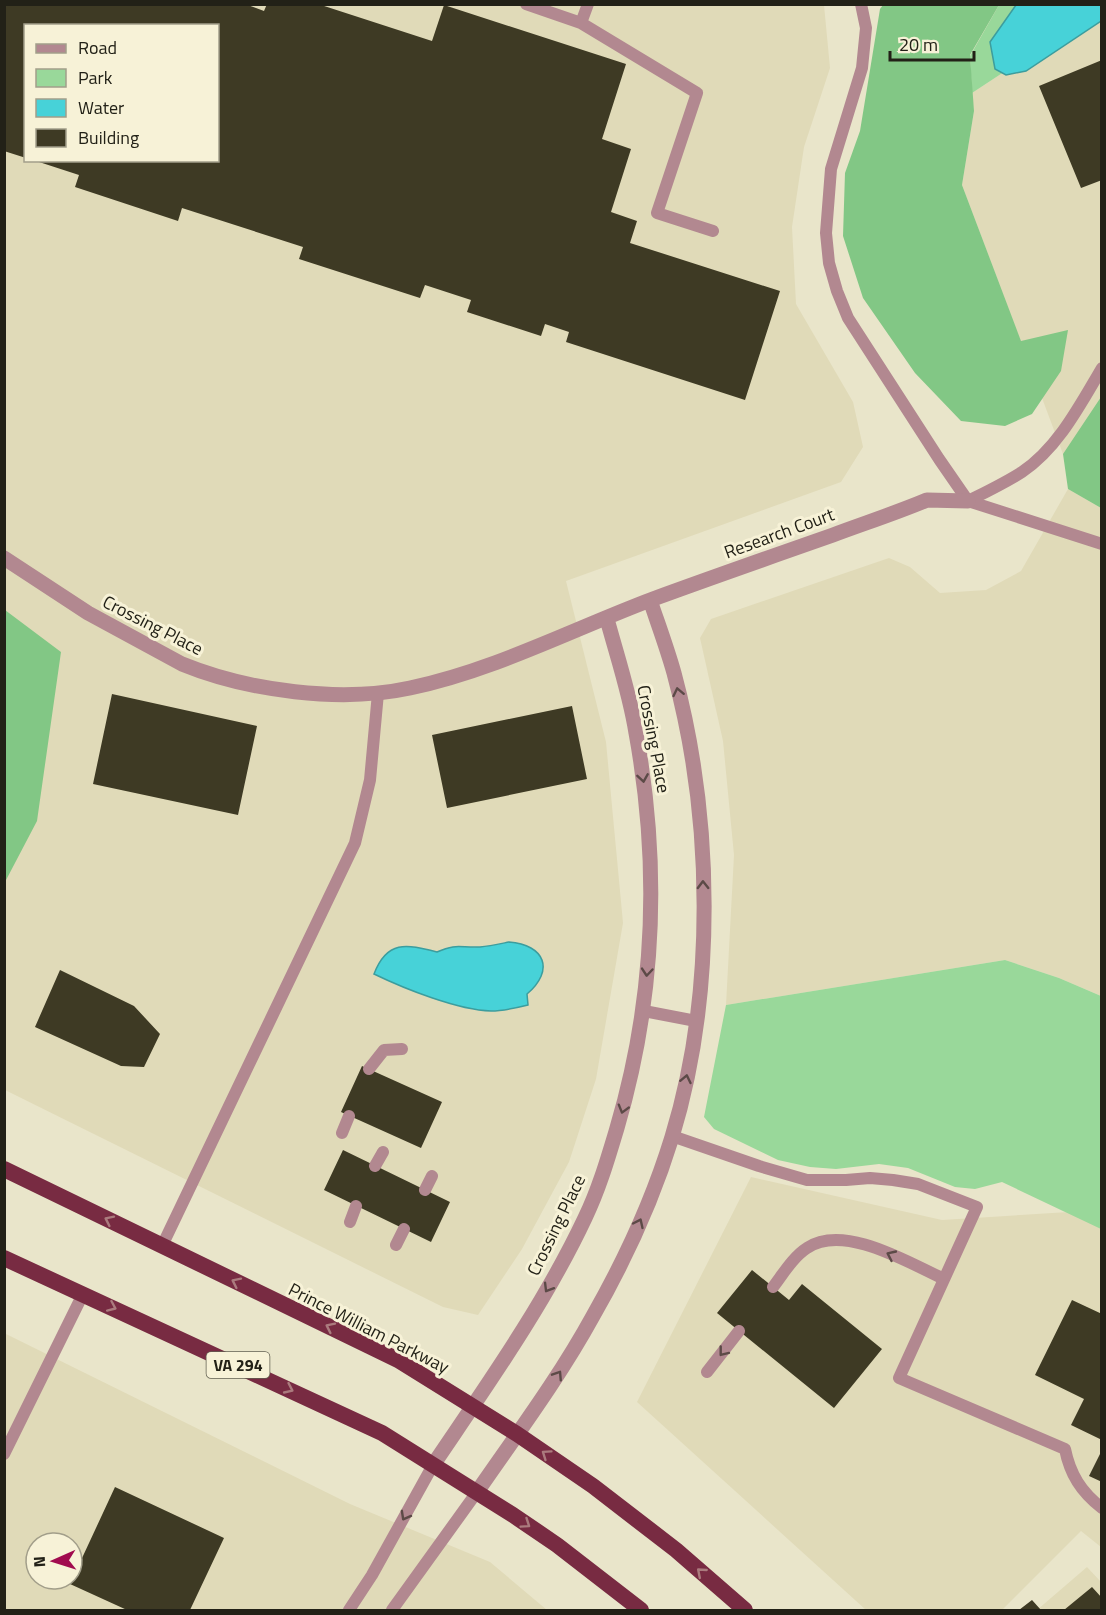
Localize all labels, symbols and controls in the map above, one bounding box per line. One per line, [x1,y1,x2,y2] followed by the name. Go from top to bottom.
[24,24,219,162] legend
[890,24,974,62] scale bar
[899,31,938,58] text: 20 m
[78,34,117,61] text: Road
[78,64,113,91] text: Park
[78,94,124,121] text: Water
[78,124,139,151] text: Building
[720,500,838,565] street label: Research Court
[98,588,208,662] street label: Crossing Place
[630,683,678,795] street label: Crossing Place
[672,687,685,697] one-way arrow
[637,773,649,782] one-way arrow
[697,881,709,890] one-way arrow
[641,968,654,977] one-way arrow
[679,1074,692,1084] one-way arrow
[618,1103,630,1114] one-way arrow
[520,1170,592,1280] street label: Crossing Place
[105,1216,116,1228] one-way arrow
[632,1218,644,1229] one-way arrow
[886,1250,897,1262] one-way arrow
[284,1276,454,1380] street label: Prince William Parkway
[232,1278,243,1290] one-way arrow
[543,1282,555,1292] one-way arrow
[106,1300,117,1312] one-way arrow
[325,1323,336,1335] one-way arrow
[720,1345,731,1356] one-way arrow
[206,1352,270,1378] road number: VA 294
[551,1371,562,1382] one-way arrow
[282,1382,293,1394] one-way arrow
[542,1450,553,1461] one-way arrow
[401,1510,412,1520] one-way arrow
[519,1517,530,1528] one-way arrow
[24,1531,84,1591] north arrow
[27,1556,51,1568] text: N
[697,1568,708,1579] one-way arrow

